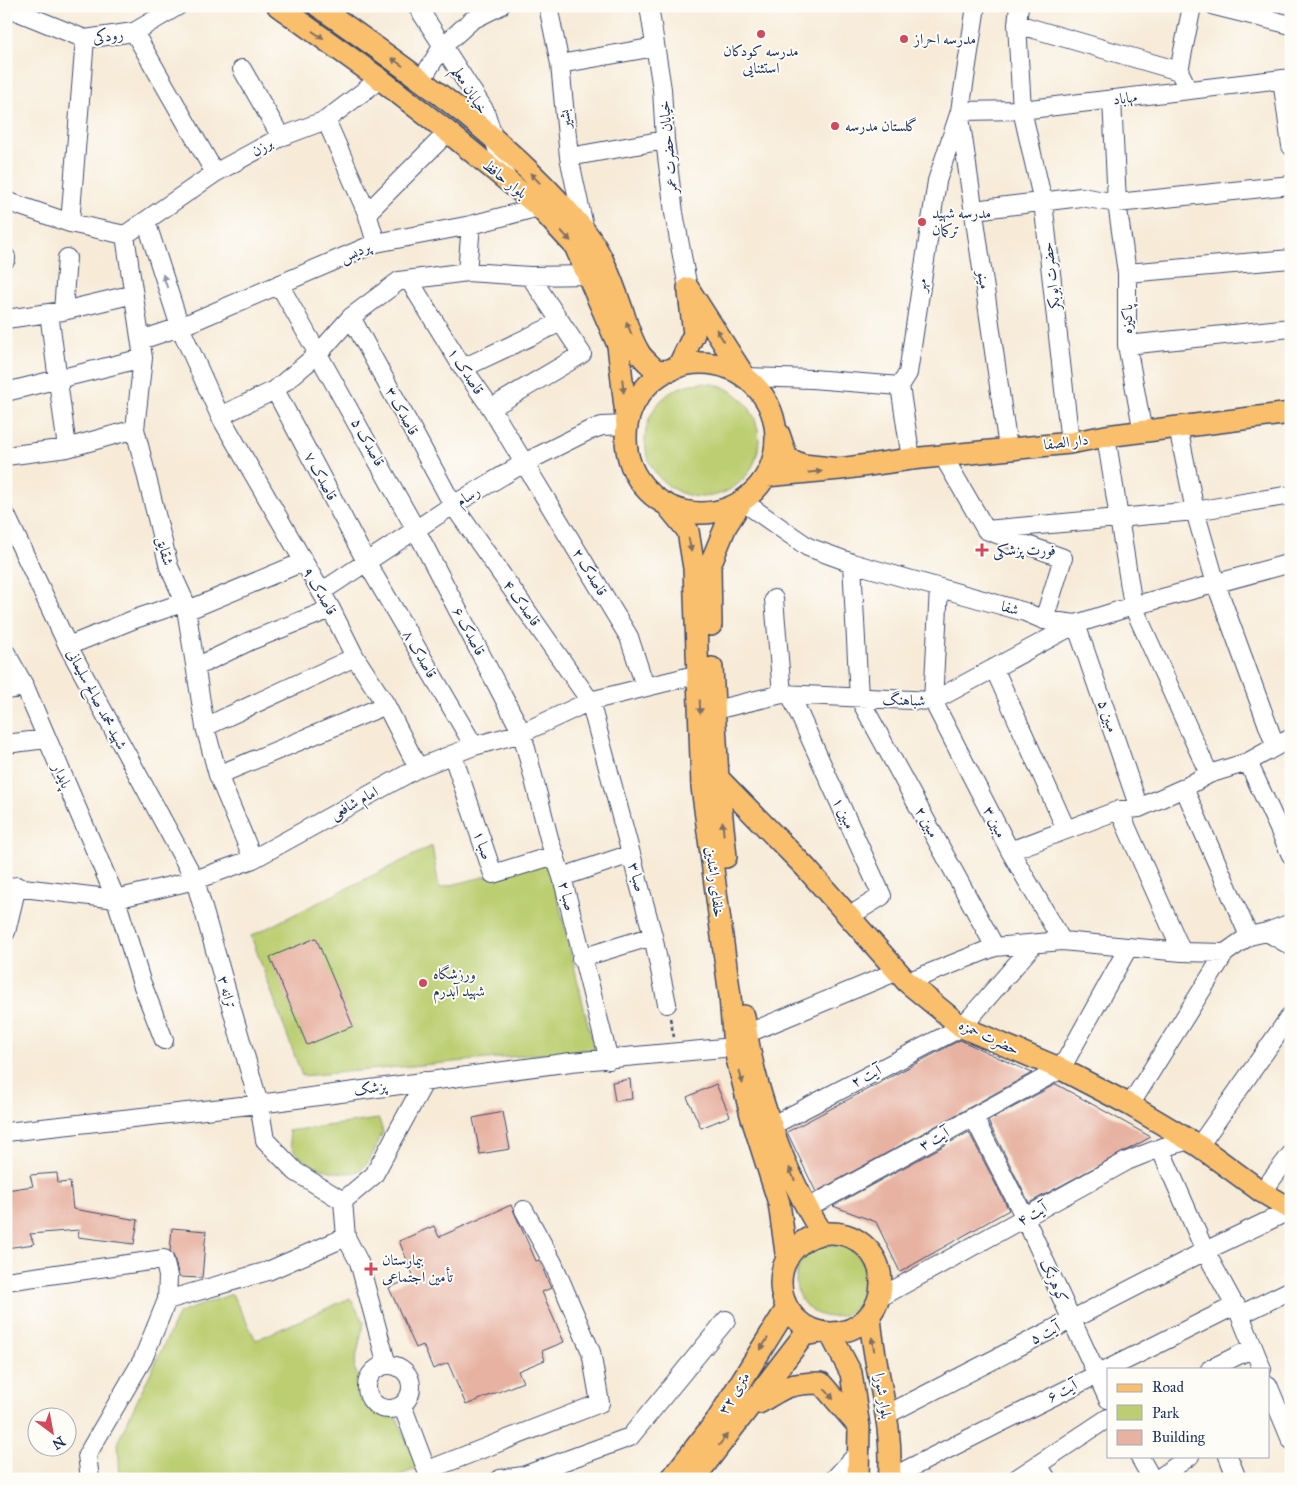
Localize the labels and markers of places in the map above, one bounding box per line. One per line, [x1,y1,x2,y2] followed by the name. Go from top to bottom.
[755,28,767,40] marker: مدرسه کودکان استثنایی
[912,30,976,48] place label: مدرسه احراز
[898,33,910,45] marker: مدرسه احراز
[723,42,799,78] place label: مدرسه کودکان استثنایی
[845,117,917,135] place label: گلستان مدرسه
[829,120,841,132] marker: گلستان مدرسه
[932,204,991,239] place label: مدرسه شهید ترکمان
[916,216,928,228] marker: مدرسه شهید ترکمان
[993,541,1056,561] place label: فورت پزشکی
[975,543,989,557] marker: فورت پزشکی
[433,964,485,1004] place label: ورزشگاه شهید آبدرم
[417,977,429,989] marker: ورزشگاه شهید آبدرم
[382,1251,453,1286] place label: بیمارستان تأمین اجتماعی
[364,1262,378,1276] marker: بیمارستان تأمین اجتماعی

